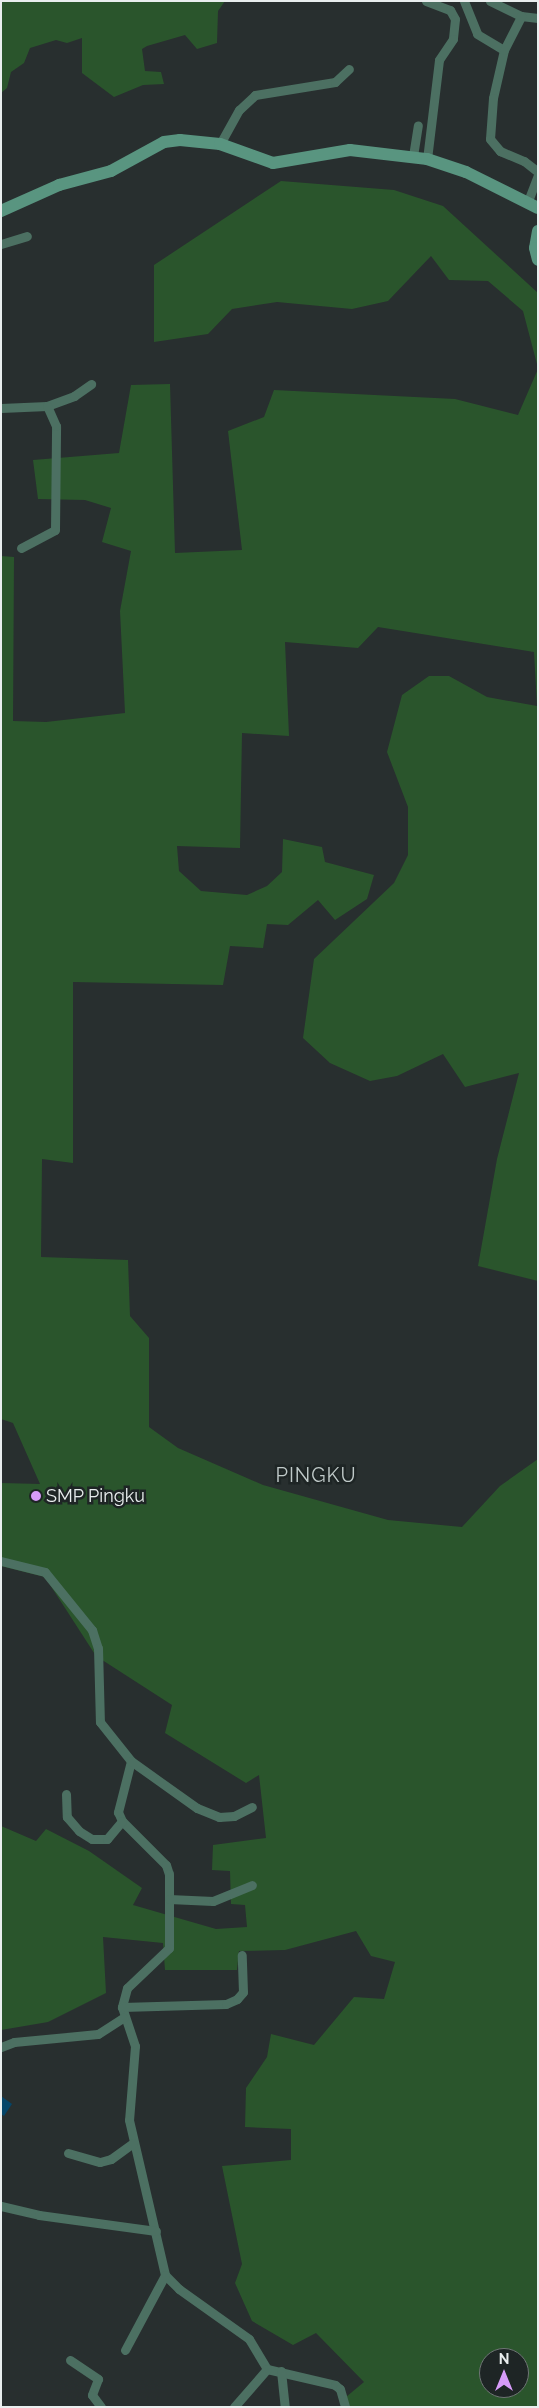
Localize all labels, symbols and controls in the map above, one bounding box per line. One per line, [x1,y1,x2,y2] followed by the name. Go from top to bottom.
[275,1463,357,1487] district label: PINGKU
[46,1485,145,1507] place label: SMP Pingku
[30,1490,42,1502] marker: SMP Pingku
[479,2348,529,2398] north arrow
[499,2351,509,2367] text: N

